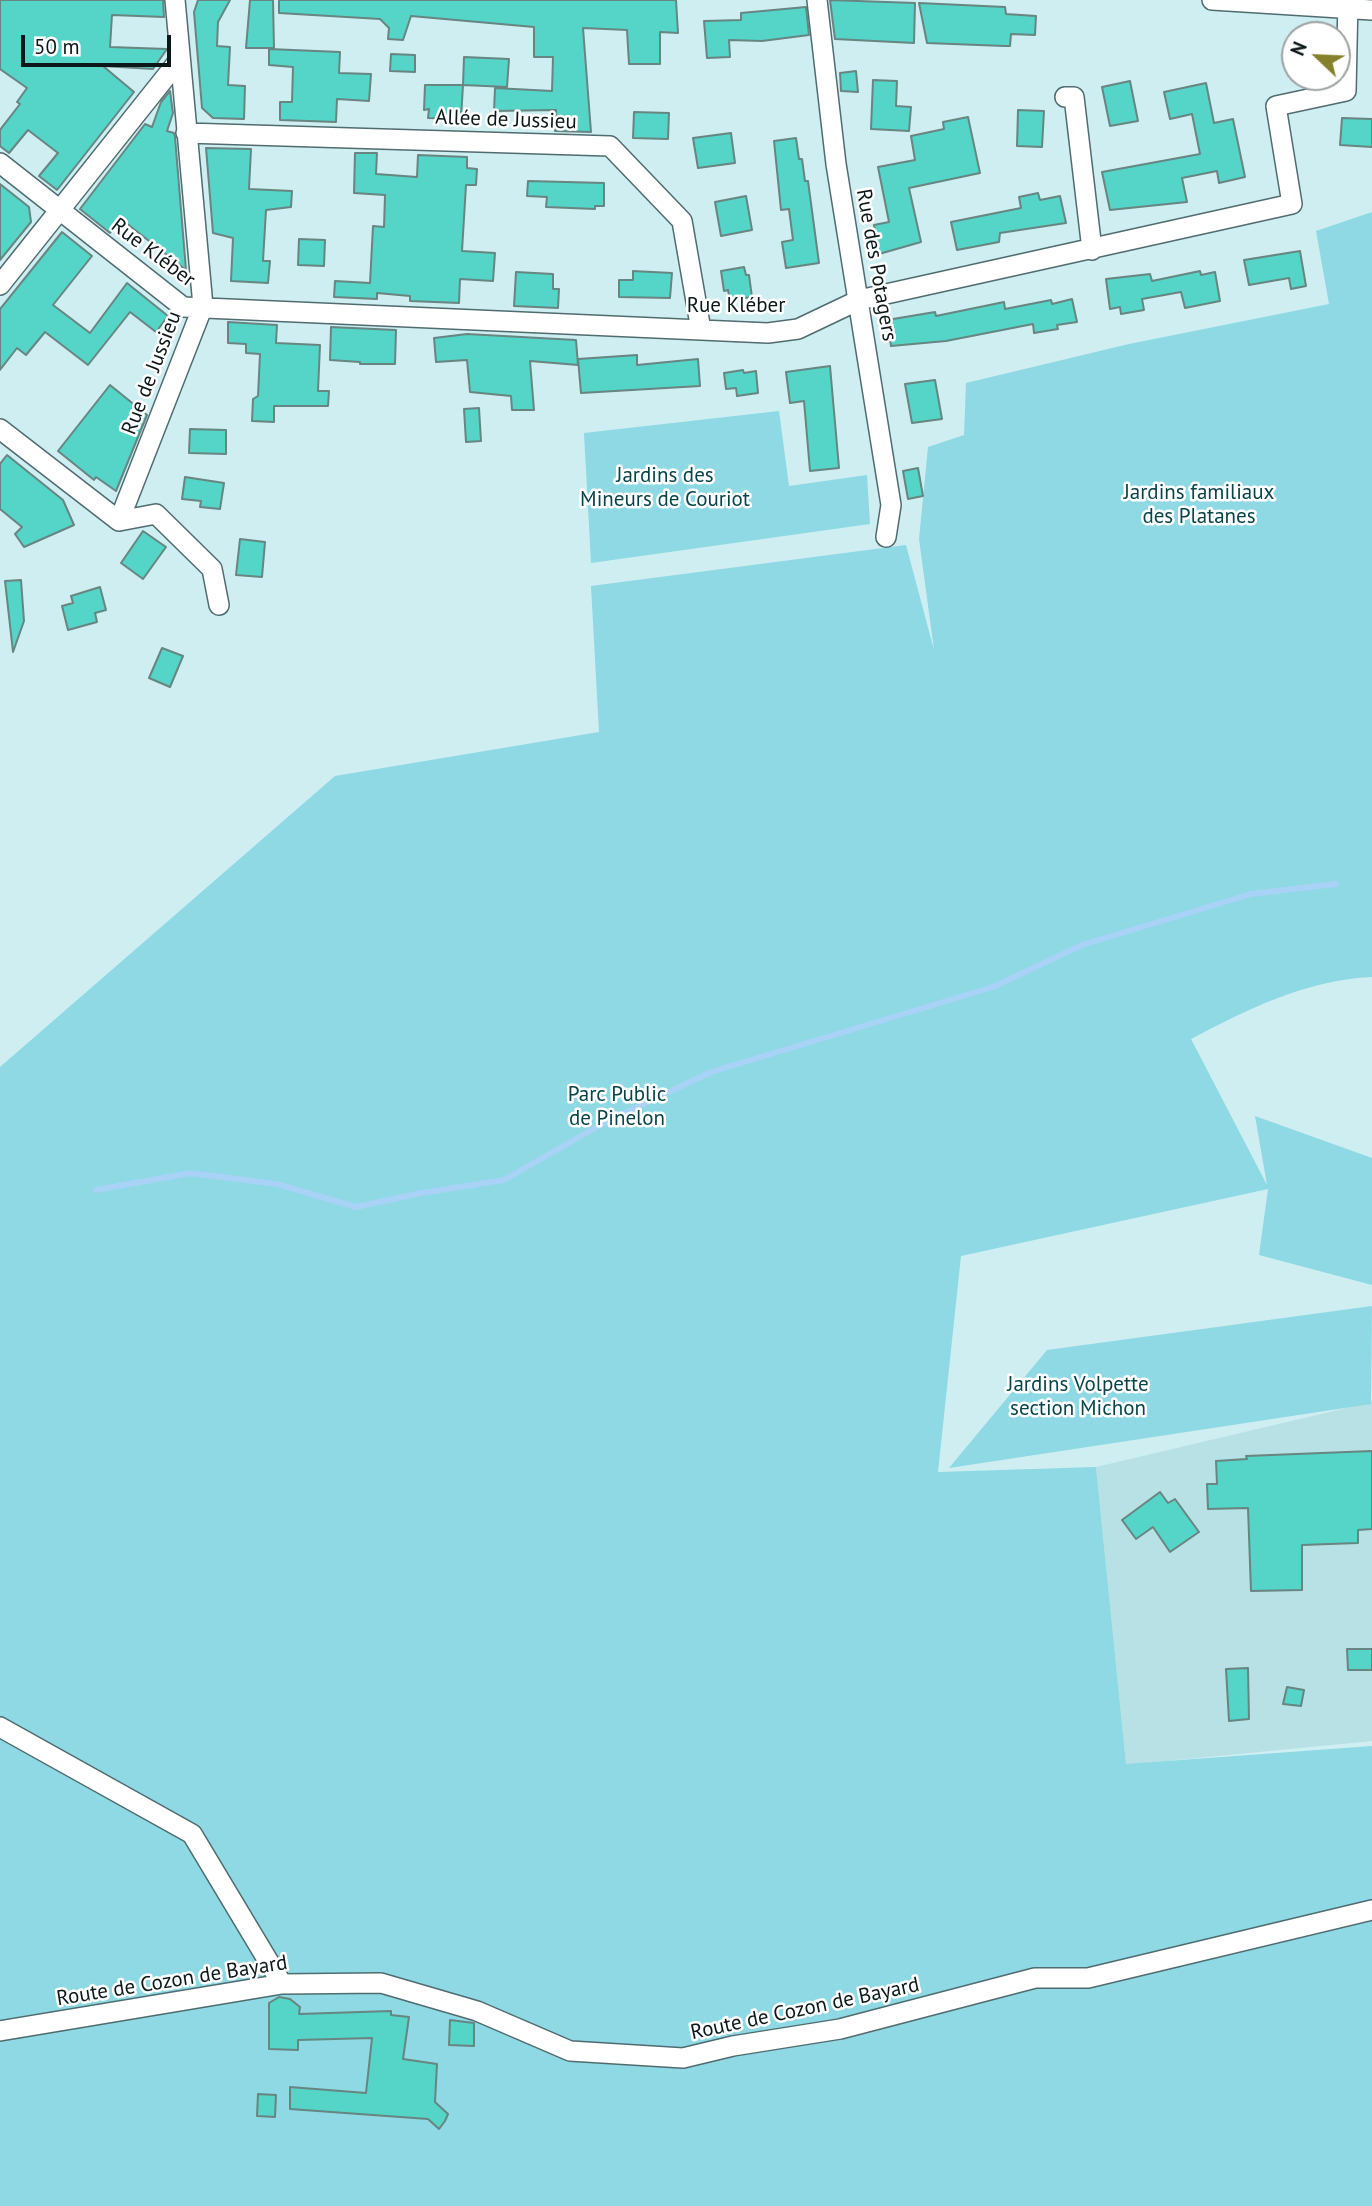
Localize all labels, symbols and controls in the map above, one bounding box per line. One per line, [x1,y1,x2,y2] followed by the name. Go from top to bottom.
[24,21,175,65] scale bar
[1281,21,1351,91] north arrow
[34,33,80,60] text: 50 m
[1285,38,1312,59] text: N
[435,105,577,135] street label: Allée de Jussieu
[850,187,902,343] street label: Rue des Potagers
[106,213,200,293] street label: Rue Kléber
[687,293,785,319] street label: Rue Kléber
[117,308,187,438] street label: Rue de Jussieu
[580,463,750,513] park label: Jardins des Mineurs de Couriot
[1124,480,1274,530] park label: Jardins familiaux des Platanes
[568,1082,666,1132] park label: Parc Public de Pinelon
[1007,1372,1149,1422] park label: Jardins Volpette section Michon
[55,1950,289,2012] street label: Route de Cozon de Bayard
[688,1972,922,2046] street label: Route de Cozon de Bayard

